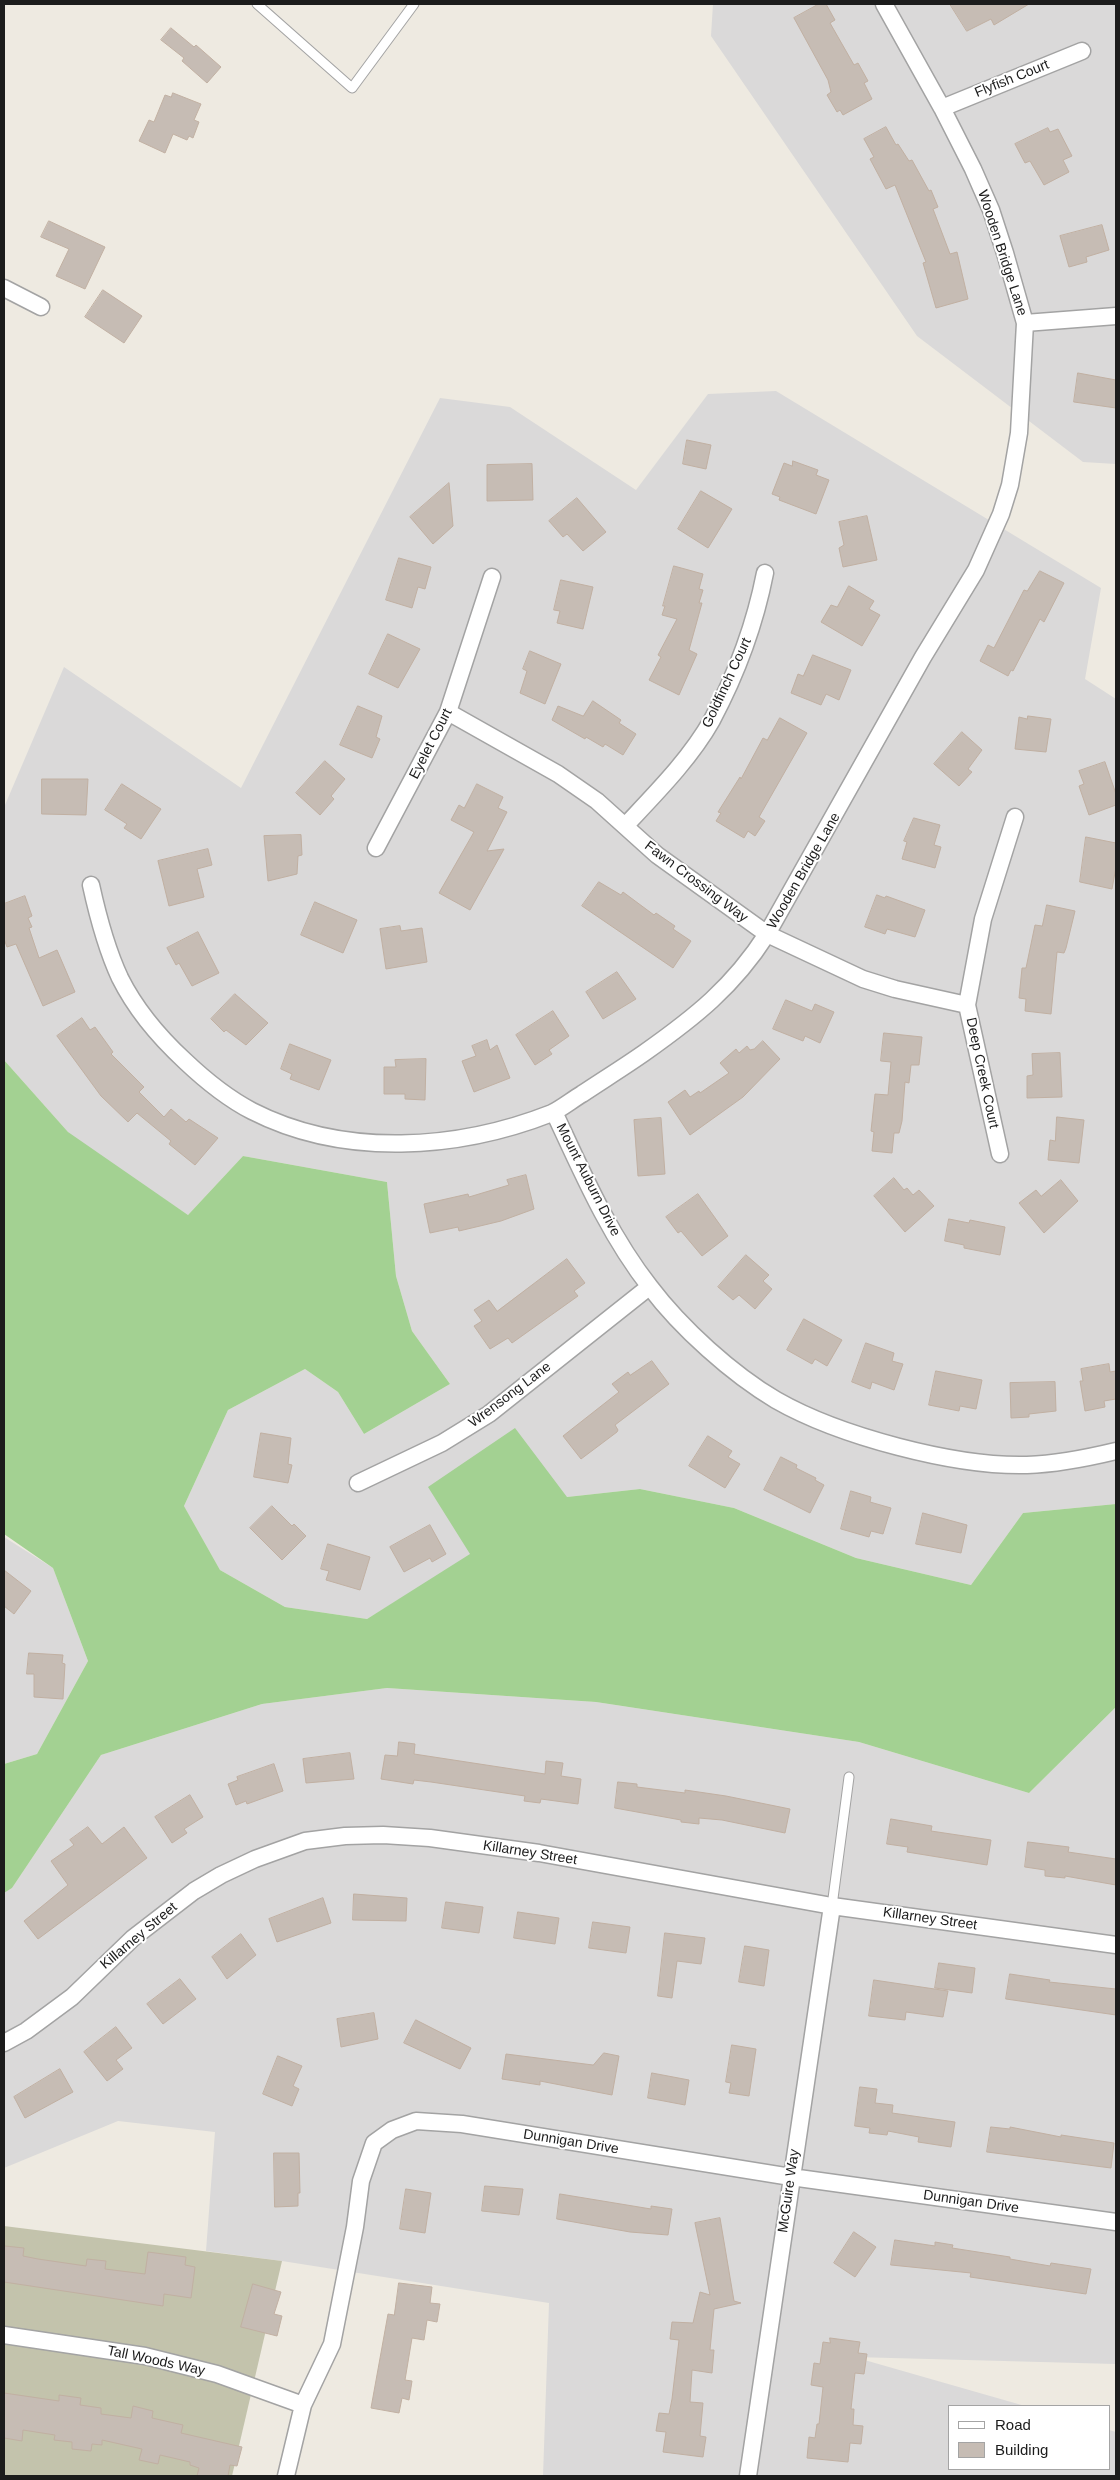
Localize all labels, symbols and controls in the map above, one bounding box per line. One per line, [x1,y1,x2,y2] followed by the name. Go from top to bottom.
[972,56,1052,102] street label: Flyfish Court
[974,188,1030,318] street label: Wooden Bridge Lane
[699,635,755,731] street label: Goldfinch Court
[406,706,456,782] street label: Eyelet Court
[764,810,844,932] street label: Wooden Bridge Lane
[641,838,751,926] street label: Fawn Crossing Way
[962,1016,1002,1130] street label: Deep Creek Court
[552,1121,624,1239] street label: Mount Auburn Drive
[466,1359,554,1431] street label: Wrensong Lane
[482,1837,578,1869] street label: Killarney Street
[97,1899,181,1973] street label: Killarney Street
[882,1904,978,1934] street label: Killarney Street
[522,2126,620,2158] street label: Dunnigan Drive
[775,2148,803,2234] street label: McGuire Way
[922,2187,1020,2217] street label: Dunnigan Drive
[106,2342,206,2380] street label: Tall Woods Way
[948,2405,1110,2470] legend
[995,2416,1031,2433] text: Road
[995,2441,1048,2458] text: Building

